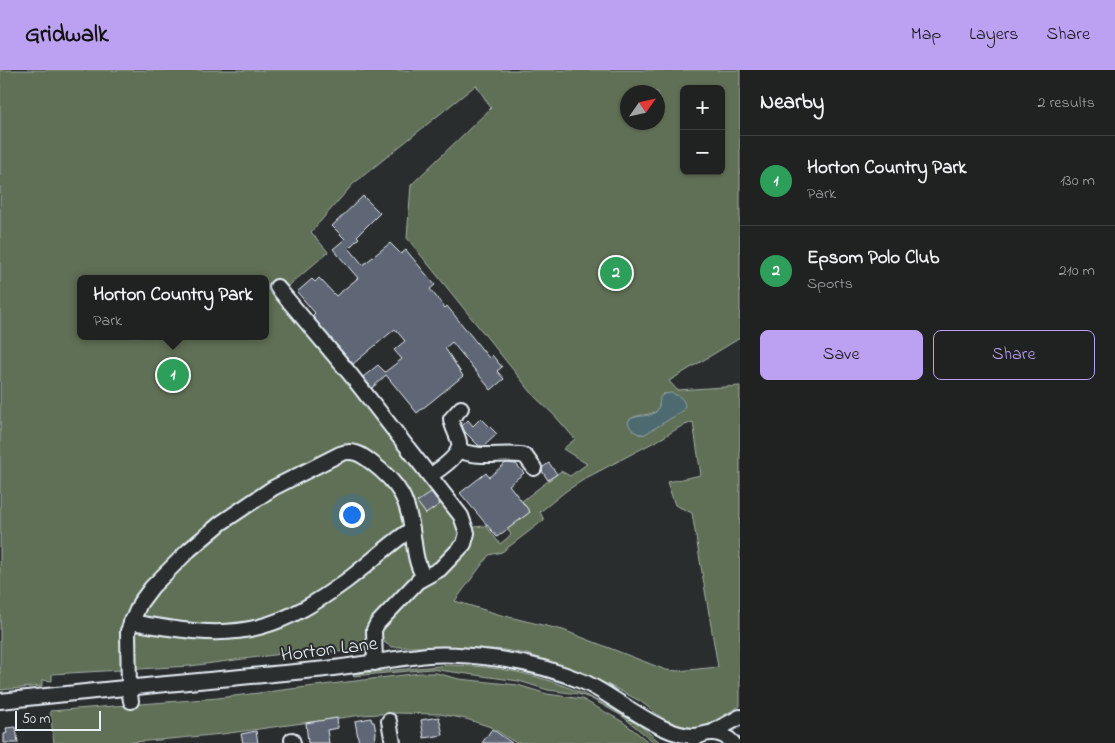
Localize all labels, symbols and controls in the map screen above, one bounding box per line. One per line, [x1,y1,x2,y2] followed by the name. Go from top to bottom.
[25,18,109,53] text: Gridwalk
[911,22,941,48] text: Map
[969,22,1019,48] text: Layers
[1047,22,1090,48] text: Share
[620,85,665,130] north arrow
[680,85,725,175] map controls
[680,85,725,130] button: +
[760,88,824,118] text: Nearby
[1037,91,1095,115] text: 2 results
[680,130,725,175] button: −
[807,155,967,182] text: Horton Country Park
[773,169,779,193] text: 1
[1060,169,1095,193] text: 130 m
[807,182,836,206] text: Park
[807,245,939,272] text: Epsom Polo Club
[600,254,632,292] pin: 2
[772,259,780,283] text: 2
[1059,259,1095,283] text: 210 m
[807,272,853,296] text: Sports
[77,275,269,340] popup
[93,282,253,309] text: Horton Country Park
[93,309,122,333] text: Park
[760,330,923,380] button: Save
[933,330,1095,380] button: Share
[157,356,189,394] pin: 1
[339,502,365,528] your location
[279,630,379,671] street label: Horton Lane
[15,708,101,731] scale bar
[22,709,50,730] text: 50 m

